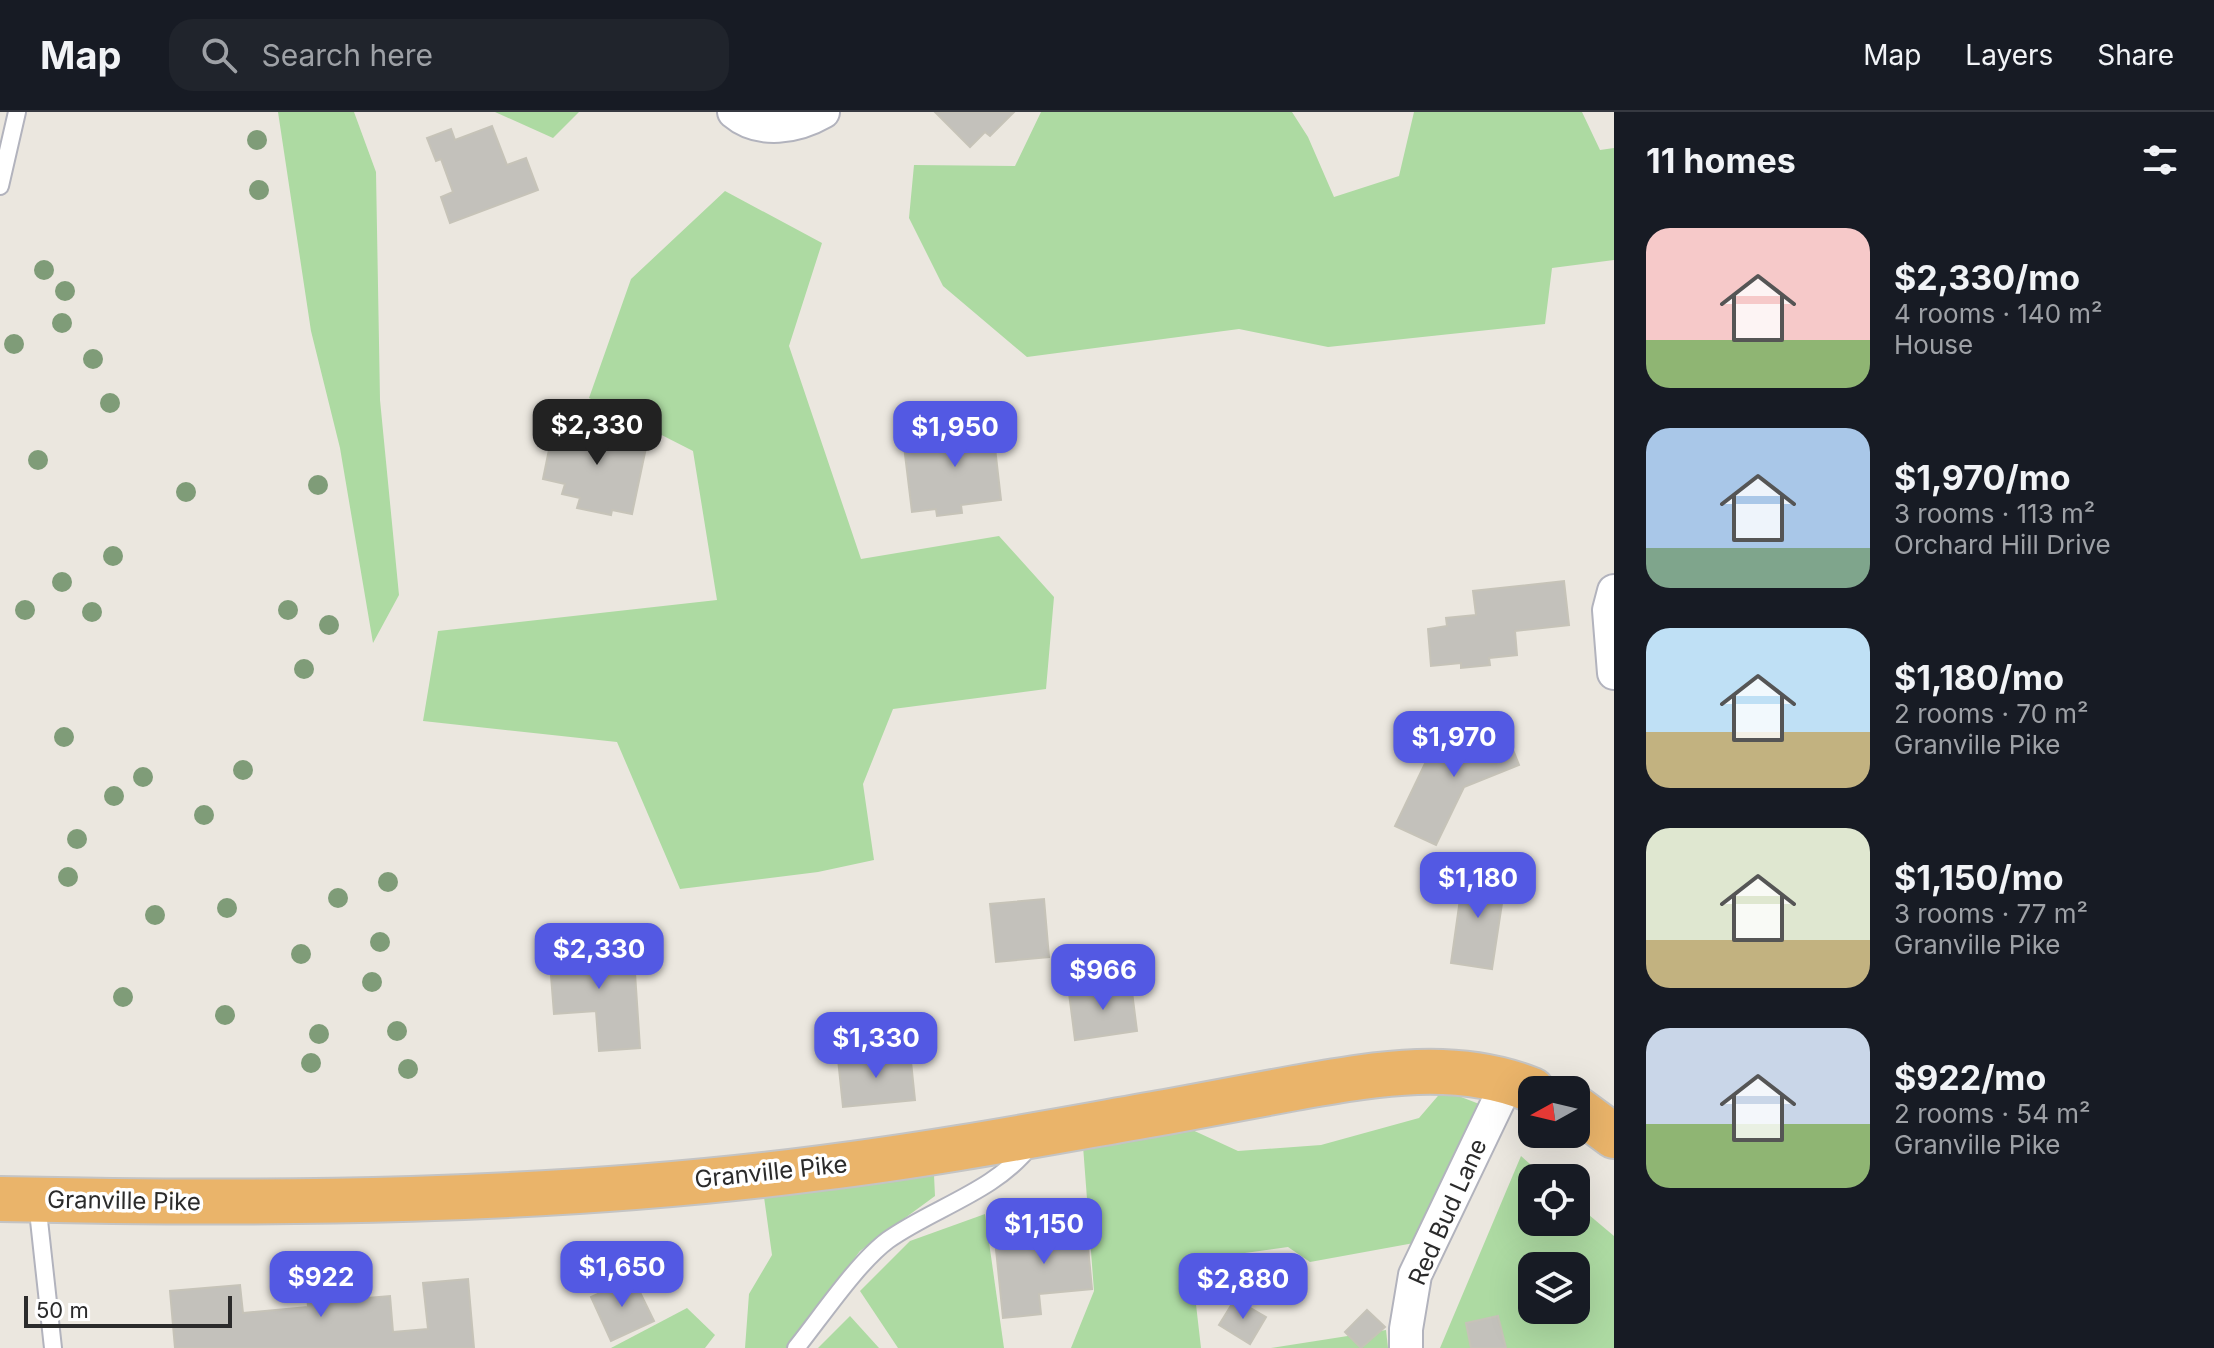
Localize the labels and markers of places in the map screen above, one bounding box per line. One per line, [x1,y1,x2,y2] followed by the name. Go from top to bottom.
[532,399,662,467] pin: $2,330
[890,401,1020,469] pin: $1,950
[1389,711,1519,779] pin: $1,970
[1413,852,1543,920] pin: $1,180
[534,923,664,991] pin: $2,330
[1056,944,1150,1012] pin: $966
[811,1012,941,1080] pin: $1,330
[979,1198,1109,1266] pin: $1,150
[557,1241,687,1309] pin: $1,650
[274,1251,368,1319] pin: $922
[1178,1253,1308,1321] pin: $2,880

